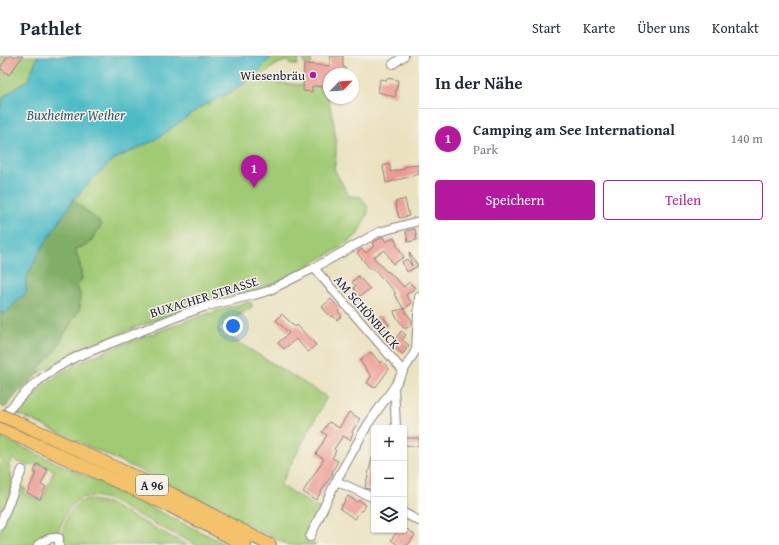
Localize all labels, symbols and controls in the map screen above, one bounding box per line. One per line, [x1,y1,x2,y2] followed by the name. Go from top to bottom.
[20,14,82,42] text: Pathlet
[532,18,561,38] text: Start
[583,18,615,38] text: Karte
[637,18,690,38] text: Über uns
[712,18,759,38] text: Kontakt
[240,66,305,85] place label: Wiesenbräu
[323,68,359,104] north arrow
[308,70,318,80] marker: Wiesenbräu
[435,70,523,95] text: In der Nähe
[26,105,126,125] water label: Buxheimer Weiher
[473,119,675,140] text: Camping am See International
[445,129,451,148] text: 1
[731,129,763,148] text: 140 m
[473,140,498,159] text: Park
[241,155,267,188] pin: 1
[435,180,595,220] button: Speichern
[603,180,763,220] button: Teilen
[147,271,261,323] street label: BUXACHER STRASSE
[330,271,405,353] street label: AM SCHÖNBLICK
[223,316,243,336] your location
[371,425,407,533] map controls
[371,425,407,461] button: +
[371,461,407,497] button: −
[136,475,168,495] road number: A 96
[371,497,407,533] button: layers

